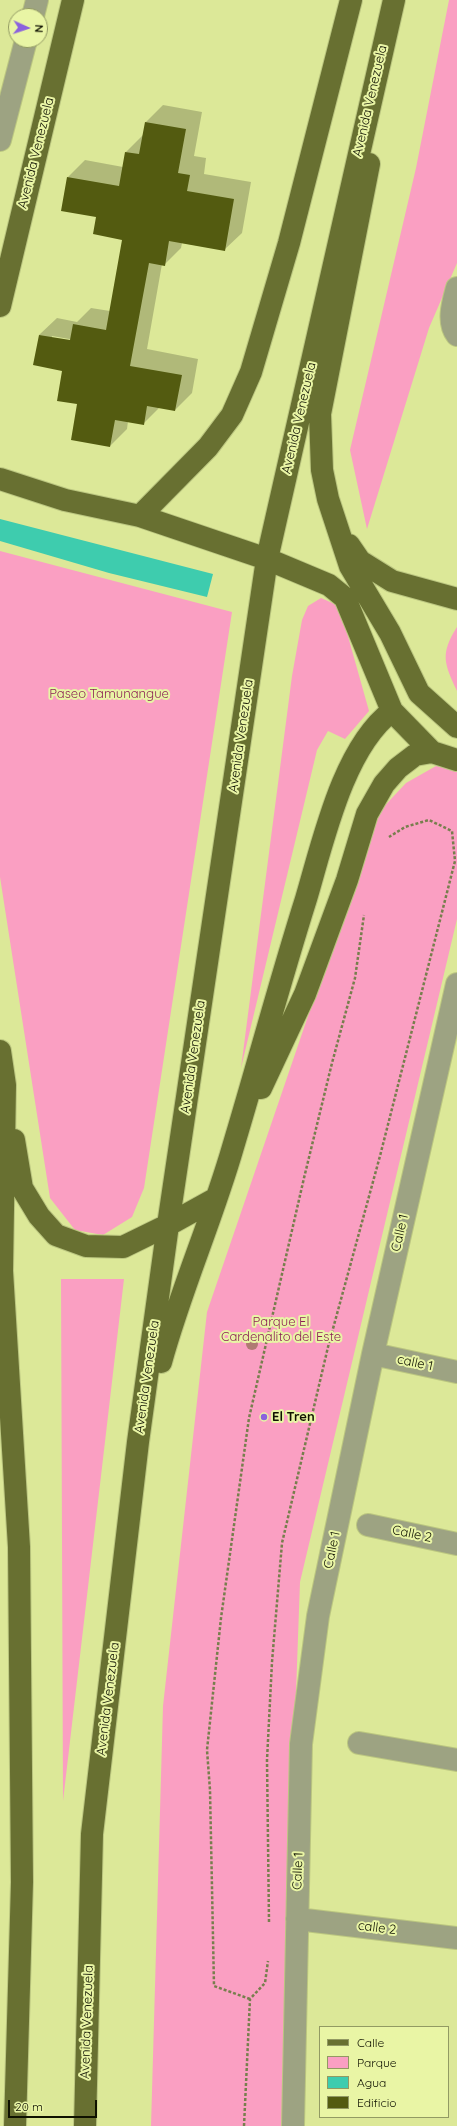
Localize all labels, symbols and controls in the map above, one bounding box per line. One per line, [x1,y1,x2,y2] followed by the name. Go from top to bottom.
[8,8,48,48] north arrow
[32,24,46,33] text: N
[350,44,390,158] street label: Avenida Venezuela
[15,96,57,210] street label: Avenida Venezuela
[279,361,319,475] street label: Avenida Venezuela
[225,678,257,794] street label: Avenida Venezuela
[49,686,169,702] park label: Paseo Tamunangue
[177,999,209,1115] street label: Avenida Venezuela
[388,1213,412,1253] street label: Calle 1
[221,1314,341,1345] park label: Parque El Cardenalito del Este
[131,1319,163,1435] street label: Avenida Venezuela
[396,1352,434,1374] street label: calle 1
[272,1409,315,1425] place label: El Tren
[259,1412,269,1422] marker: El Tren
[391,1522,433,1546] street label: Calle 2
[320,1530,344,1570] street label: Calle 1
[93,1641,123,1757] street label: Avenida Venezuela
[290,1852,306,1890] street label: Calle 1
[357,1918,397,1938] street label: calle 2
[77,1965,97,2079] street label: Avenida Venezuela
[319,2026,449,2118] legend
[357,2035,384,2050] text: Calle
[357,2055,397,2070] text: Parque
[357,2075,386,2090] text: Agua
[10,2092,99,2118] scale bar
[357,2095,397,2110] text: Edificio
[15,2099,43,2114] text: 20 m

